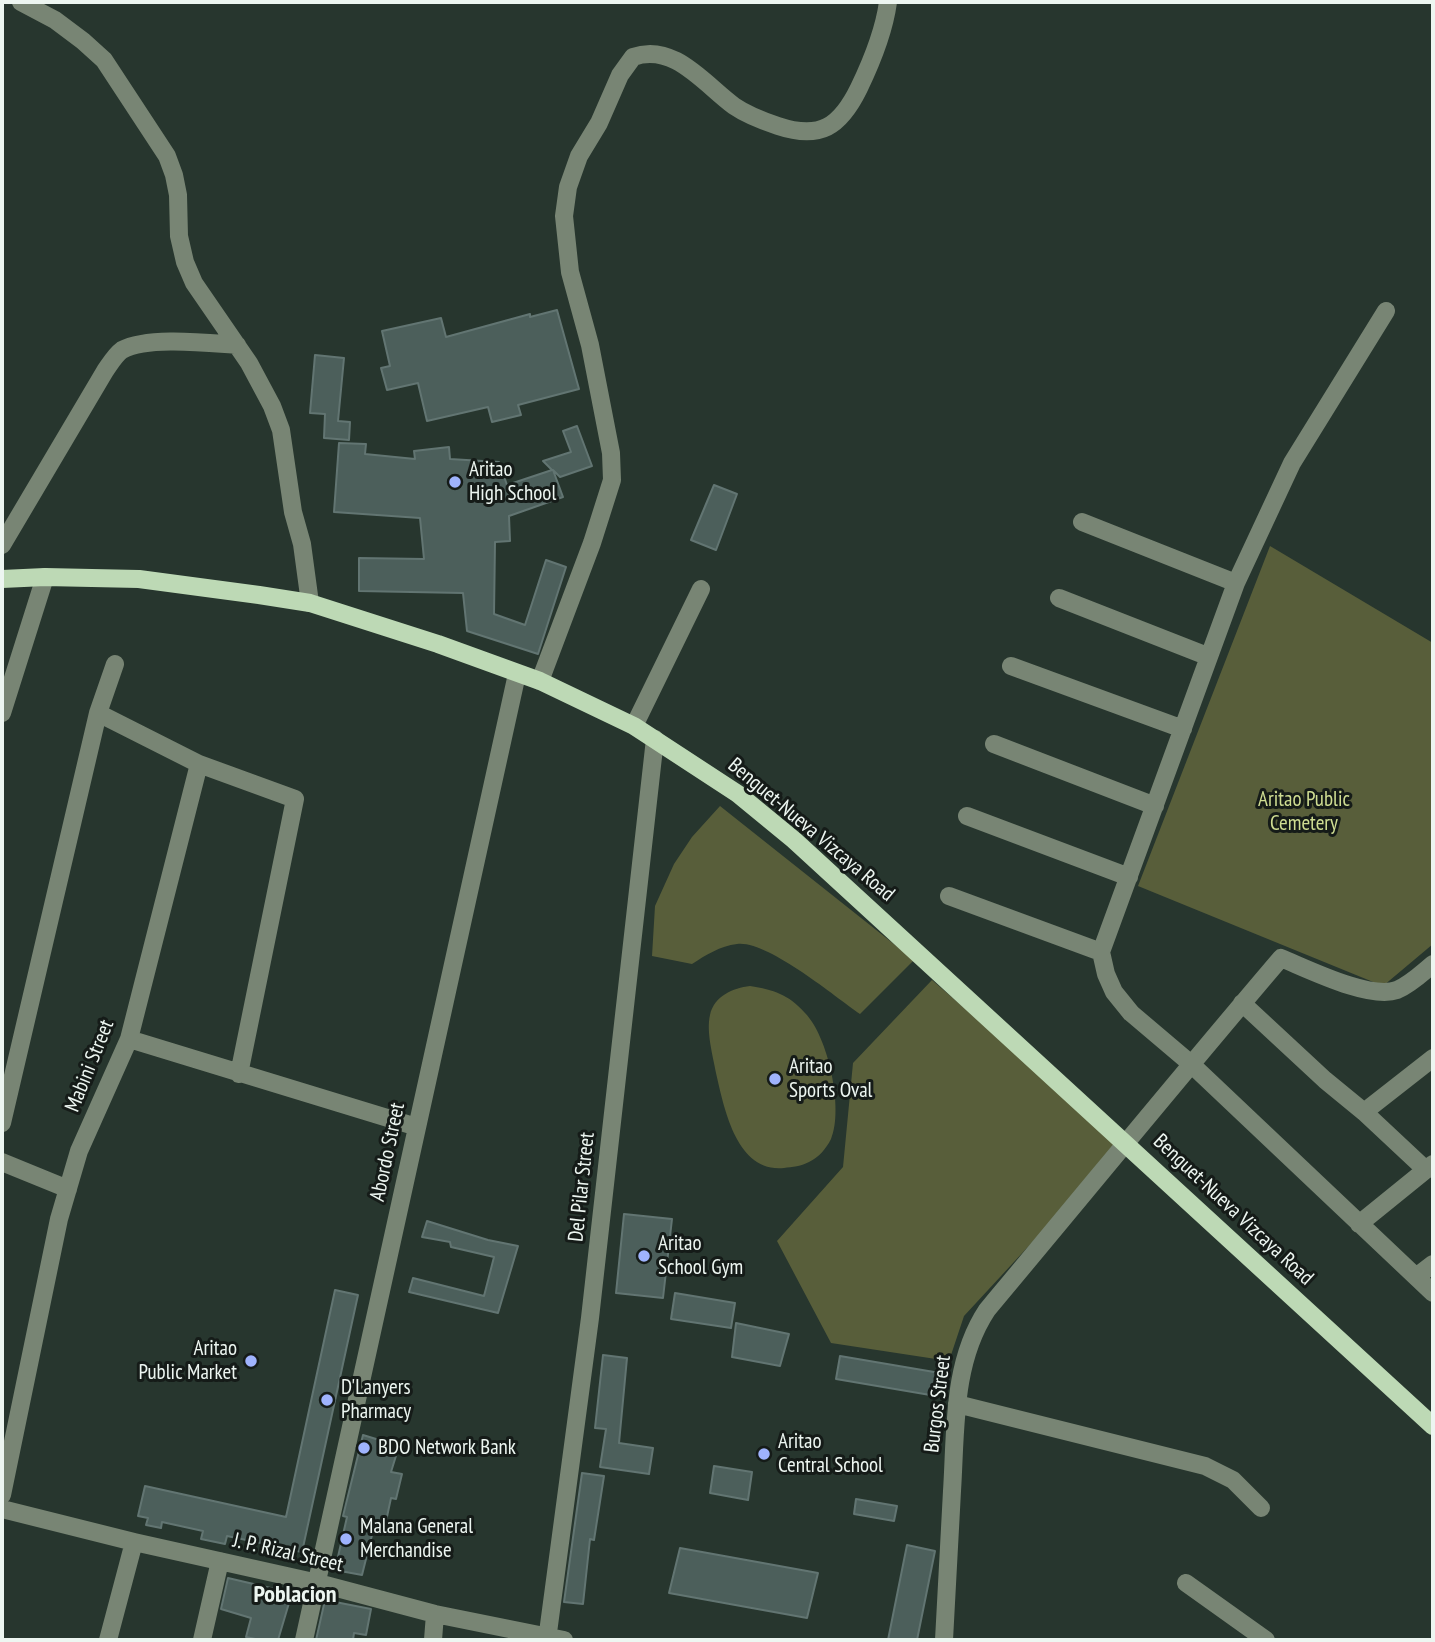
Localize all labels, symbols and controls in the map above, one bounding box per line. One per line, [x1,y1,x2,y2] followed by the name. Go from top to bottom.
[469,457,556,507] place label: Aritao High School
[447,474,463,490] marker: Aritao High School
[723,753,899,907] street label: Benguet-Nueva Vizcaya Road
[1258,787,1350,837] park label: Aritao Public Cemetery
[60,1016,120,1116] street label: Mabini Street
[789,1054,872,1104] place label: Aritao Sports Oval
[767,1071,783,1087] marker: Aritao Sports Oval
[365,1100,411,1204] street label: Abordo Street
[1148,1129,1318,1291] street label: Benguet-Nueva Vizcaya Road
[564,1131,600,1243] street label: Del Pilar Street
[658,1231,743,1281] place label: Aritao School Gym
[636,1248,652,1264] marker: Aritao School Gym
[139,1336,237,1386] place label: Aritao Public Market
[243,1353,259,1369] marker: Aritao Public Market
[920,1354,956,1454] street label: Burgos Street
[341,1375,411,1425] place label: D'Lanyers Pharmacy
[319,1392,335,1408] marker: D'Lanyers Pharmacy
[778,1429,883,1479] place label: Aritao Central School
[378,1435,516,1461] place label: BDO Network Bank
[356,1440,372,1456] marker: BDO Network Bank
[756,1446,772,1462] marker: Aritao Central School
[360,1514,473,1564] place label: Malana General Merchandise
[231,1528,345,1578] street label: J. P. Rizal Street
[338,1531,354,1547] marker: Malana General Merchandise
[253,1581,337,1609] district label: Poblacion

